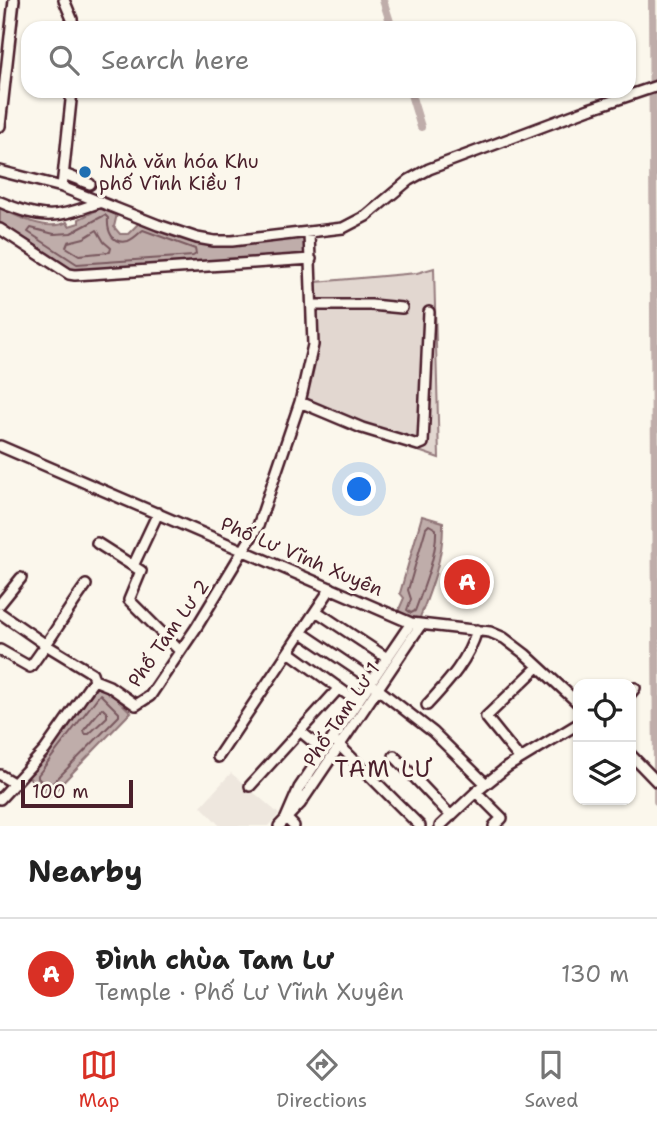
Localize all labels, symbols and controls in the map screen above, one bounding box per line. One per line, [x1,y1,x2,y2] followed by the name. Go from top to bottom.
[21,21,636,98] search box
[45,41,83,79] icon: search
[101,42,250,77] text: Search here
[99,149,259,196] place label: Nhà văn hóa Khu phố Vĩnh Kiều 1
[77,164,93,180] marker: Nhà văn hóa Khu phố Vĩnh Kiều 1
[342,472,376,506] your location
[217,511,387,602] street label: Phố Lư Vĩnh Xuyên
[444,556,490,608] pin: A
[122,575,215,692] street label: Phố Tam Lư 2
[297,657,385,771] street label: Phố Tam Lư 1
[573,679,636,805] map controls
[573,679,636,742] button: locate
[573,742,636,805] button: layers
[335,754,433,784] district label: TAM LƯ
[21,777,133,809] scale bar
[32,779,89,804] text: 100 m
[28,851,143,892] text: Nearby
[95,942,334,977] text: Đình chùa Tam Lư
[42,959,60,989] text: A
[561,959,629,989] text: 130 m
[95,977,404,1007] text: Temple · Phố Lư Vĩnh Xuyên
[79,1046,119,1113] tab: Map
[277,1046,367,1113] tab: Directions
[524,1046,578,1113] tab: Saved

